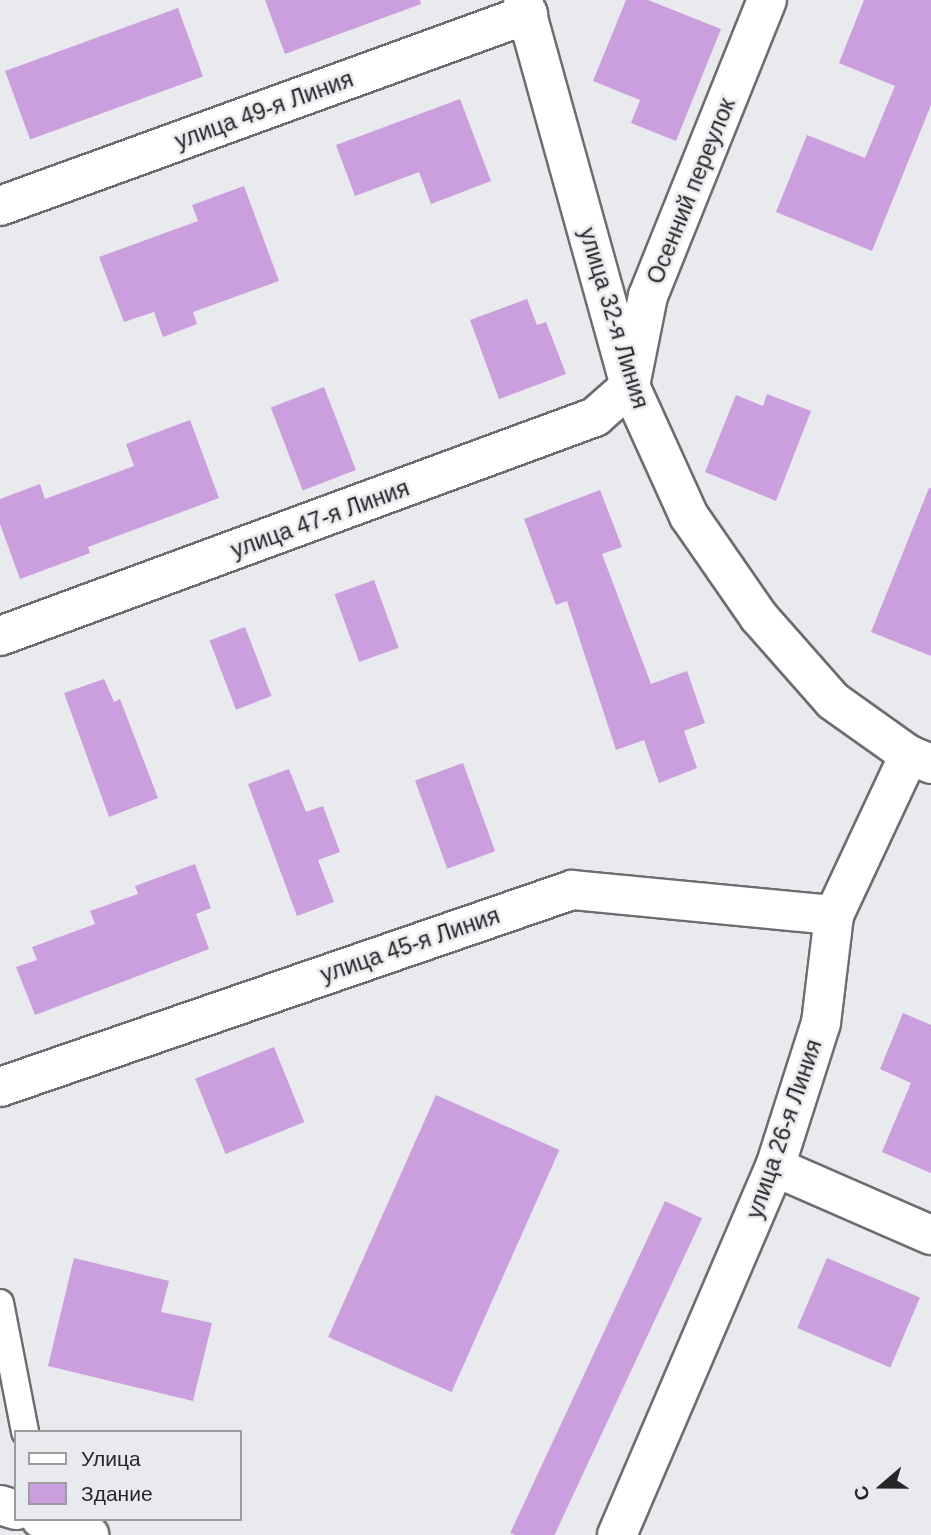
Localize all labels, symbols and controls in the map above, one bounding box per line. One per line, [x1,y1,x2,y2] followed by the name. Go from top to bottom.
[171,65,357,155] street label: улица 49-я Линия
[641,94,741,288] street label: Осенний переулок
[573,224,655,412] street label: улица 32-я Линия
[227,474,413,564] street label: улица 47-я Линия
[317,901,503,989] street label: улица 45-я Линия
[740,1036,828,1222] street label: улица 26-я Линия
[14,1430,242,1521] legend
[81,1447,141,1470] text: Улица
[847,1451,917,1521] north arrow
[81,1482,153,1505] text: Здание
[850,1483,874,1503] text: С

